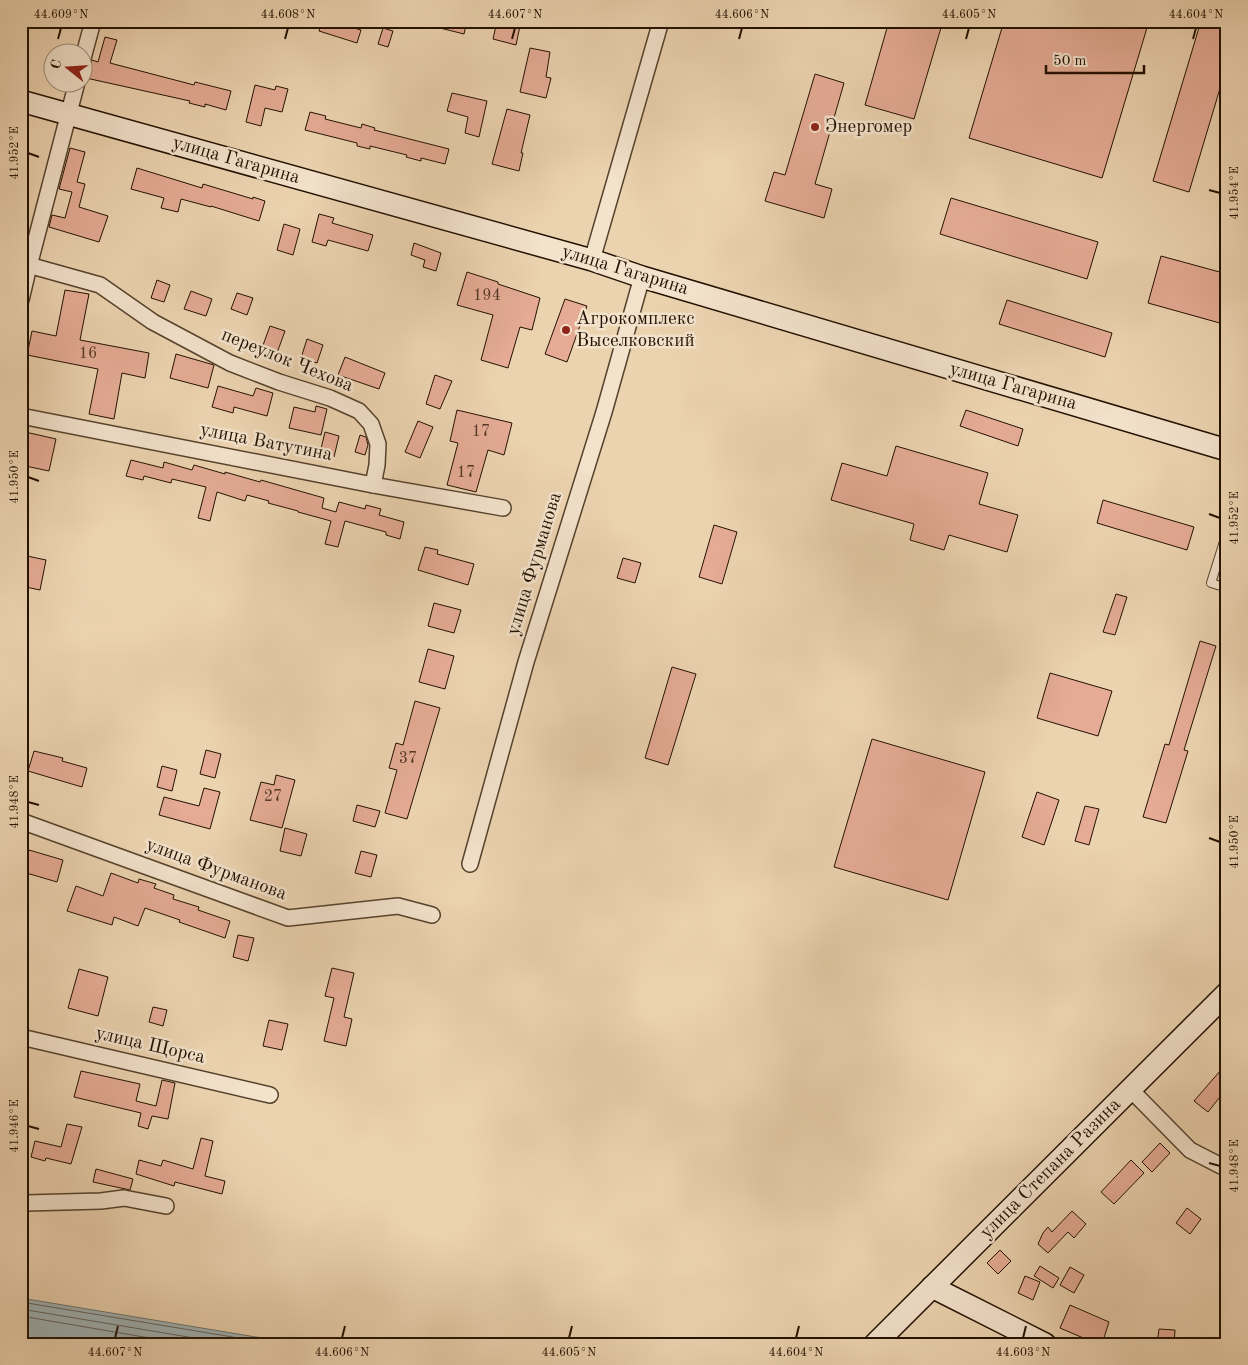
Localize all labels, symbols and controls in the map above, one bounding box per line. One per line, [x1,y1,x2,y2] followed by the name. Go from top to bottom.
[942,8,996,21] text: 44.605°N
[34,9,88,21] text: 44.609°N
[261,9,315,21] text: 44.608°N
[488,9,542,21] text: 44.607°N
[715,9,769,21] text: 44.606°N
[1169,9,1223,21] text: 44.604°N
[42,42,92,92] north arrow
[1046,42,1143,74] scale bar
[1053,54,1087,69] text: 50 m
[48,58,65,71] text: С
[825,118,912,137] place label: Энергомер
[809,121,821,133] marker: Энергомер
[8,126,21,180] text: 41.952°E
[170,134,302,188] street label: улица Гагарина
[1228,166,1241,220] text: 41.954°E
[559,243,691,299] street label: улица Гагарина
[473,288,501,304] house number: 194
[576,310,695,351] place label: Агрокомплекс Выселковский
[560,324,572,336] marker: Агрокомплекс Выселковский
[218,326,356,396] street label: переулок Чехова
[79,346,97,362] house number: 16
[947,360,1079,414] street label: улица Гагарина
[198,421,334,465] street label: улица Ватутина
[472,424,490,440] house number: 17
[8,450,21,504] text: 41.950°E
[457,465,475,481] house number: 17
[504,490,566,638] street label: улица Фурманова
[1228,491,1241,545] text: 41.952°E
[399,751,417,767] house number: 37
[9,775,21,829] text: 41.948°E
[264,789,282,805] house number: 27
[1228,815,1241,869] text: 41.950°E
[143,836,290,905] street label: улица Фурманова
[93,1024,207,1068] street label: улица Щорса
[977,1095,1125,1243] street label: улица Степана Разина
[9,1099,21,1153] text: 41.946°E
[1229,1139,1241,1193] text: 41.948°E
[542,1346,596,1359] text: 44.605°N
[88,1347,142,1359] text: 44.607°N
[315,1347,369,1359] text: 44.606°N
[769,1347,823,1359] text: 44.604°N
[996,1347,1050,1359] text: 44.603°N

